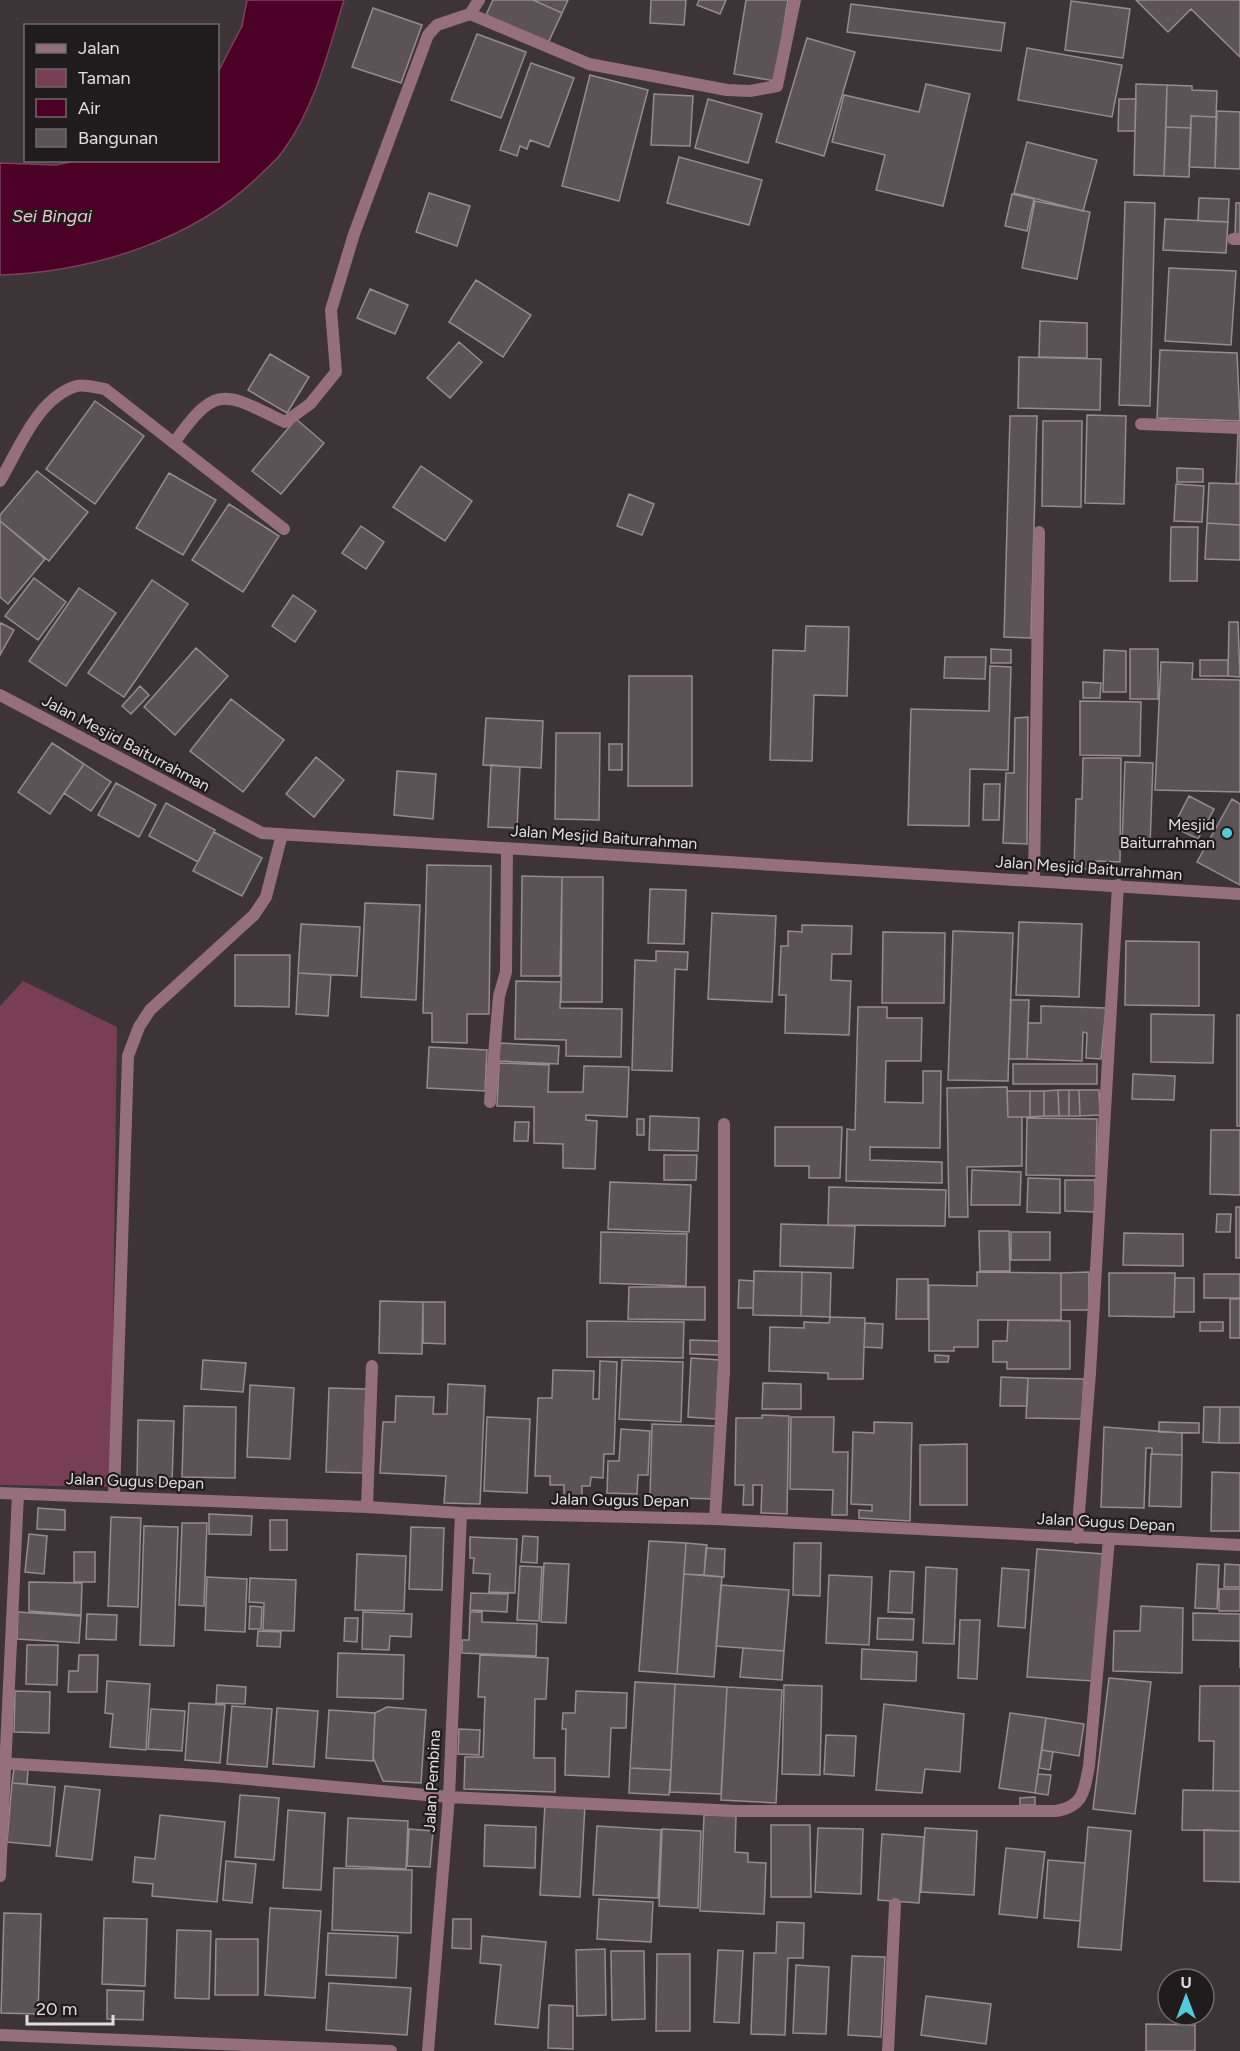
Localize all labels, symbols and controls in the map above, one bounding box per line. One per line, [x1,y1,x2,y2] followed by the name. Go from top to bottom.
[24,24,219,162] legend
[78,37,120,59] text: Jalan
[78,67,131,89] text: Taman
[78,97,100,119] text: Air
[78,127,158,149] text: Bangunan
[12,205,93,227] water label: Sei Bingai
[39,691,213,795] street label: Jalan Mesjid Baiturrahman
[1120,815,1215,852] place label: Mesjid Baiturrahman
[510,821,698,853] street label: Jalan Mesjid Baiturrahman
[1220,826,1234,840] marker: Mesjid Baiturrahman
[995,852,1183,884] street label: Jalan Mesjid Baiturrahman
[66,1469,204,1493] street label: Jalan Gugus Depan
[551,1489,689,1511] street label: Jalan Gugus Depan
[1037,1509,1175,1535] street label: Jalan Gugus Depan
[420,1729,444,1833] street label: Jalan Pembina
[1156,1967,1216,2027] north arrow
[1180,1973,1192,1992] text: U
[27,1988,112,2026] scale bar
[36,1998,77,2020] text: 20 m

